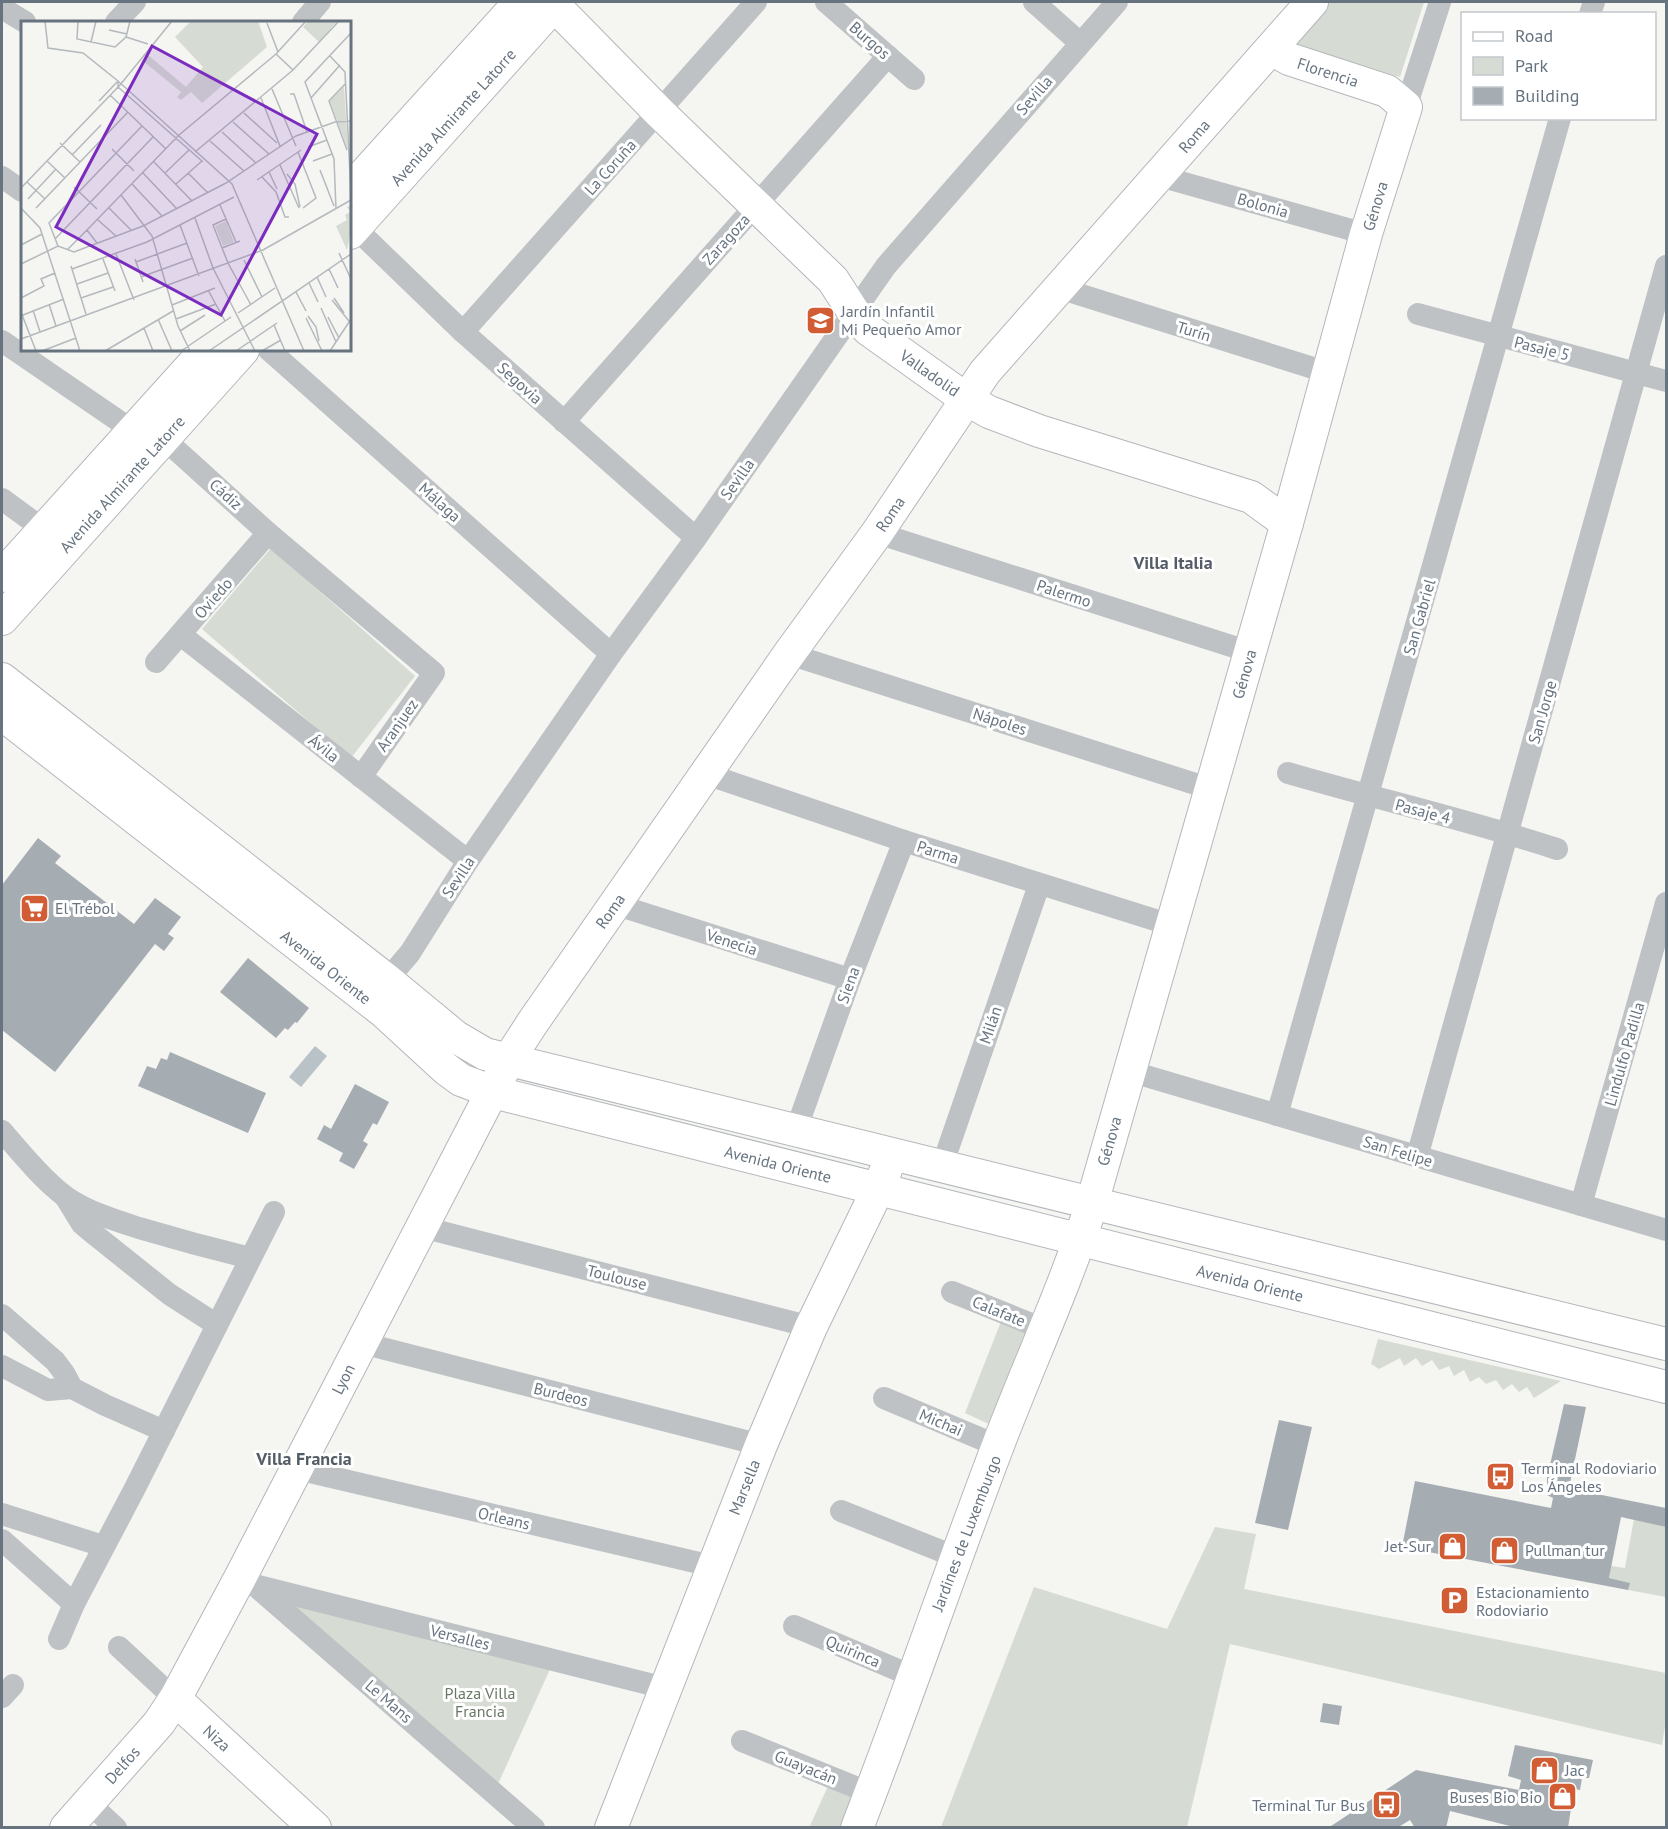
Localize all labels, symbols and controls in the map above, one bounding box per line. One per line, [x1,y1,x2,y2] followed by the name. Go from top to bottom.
[1461,12,1656,120] legend
[846,17,895,63] street label: Burgos
[21,21,351,351] inset map
[1515,24,1553,47] text: Road
[386,44,520,190] street label: Avenida Almirante Latorre
[1295,53,1361,91] street label: Florencia
[1515,54,1548,77] text: Park
[1012,71,1056,119] street label: Sevilla
[1515,84,1579,107] text: Building
[1174,115,1214,157] street label: Roma
[580,135,640,199] street label: La Coruña
[1358,179,1392,233] street label: Génova
[1235,188,1291,222] street label: Bolonia
[698,209,754,269] street label: Zaragoza
[840,301,962,339] place label: Jardín Infantil Mi Pequeño Amor
[804,304,836,336] school or university icon: Jardín Infantil Mi Pequeño Amor
[1175,316,1213,346] street label: Turín
[1512,331,1572,365] street label: Pasaje 5
[895,345,964,401] street label: Valladolid
[493,358,547,408] street label: Segovia
[55,411,189,557] street label: Avenida Almirante Latorre
[716,455,758,503] street label: Sevilla
[206,474,246,514] street label: Cádiz
[415,478,465,526] street label: Málaga
[871,493,909,535] street label: Roma
[1132,551,1213,574] district label: Villa Italia
[190,573,236,623] street label: Oviedo
[1034,575,1094,611] street label: Palermo
[1399,576,1440,657] street label: San Gabriel
[1227,647,1261,701] street label: Génova
[1523,678,1561,746] street label: San Jorge
[372,695,422,755] street label: Aranjuez
[971,703,1030,739] street label: Nápoles
[305,730,343,766] street label: Ávila
[1393,794,1453,828] street label: Pasaje 4
[915,836,961,868] street label: Parma
[437,852,479,902] street label: Sevilla
[591,890,629,932] street label: Roma
[18,892,50,924] supermarket icon: El Trébol
[55,898,115,918] place label: El Trébol
[703,924,760,960] street label: Venecia
[277,925,375,1009] street label: Avenida Oriente
[832,964,864,1006] street label: Siena
[1600,1000,1648,1108] street label: Lindulfo Padilla
[974,1004,1006,1046] street label: Milán
[1092,1114,1126,1168] street label: Génova
[1361,1131,1435,1171] street label: San Felipe
[723,1141,833,1187] street label: Avenida Oriente
[585,1260,649,1294] street label: Toulouse
[1195,1260,1305,1306] street label: Avenida Oriente
[969,1291,1029,1331] street label: Calafate
[327,1361,359,1397] street label: Lyon
[532,1378,590,1410] street label: Burdeos
[916,1404,966,1440] street label: Michai
[255,1447,352,1470] district label: Villa Francia
[927,1452,1005,1615] street label: Jardines de Luxemburgo
[724,1456,764,1518] street label: Marsella
[1521,1458,1657,1496] place label: Terminal Rodoviario Los Ángeles
[1484,1461,1516,1493] bus stop icon: Terminal Rodoviario Los Ángeles
[476,1502,532,1534] street label: Orleans
[1436,1530,1468,1562] shop icon: Jet-Sur
[1488,1534,1520,1566] shop icon: Pullman tur
[1384,1536,1432,1556] place label: Jet-Sur
[1525,1540,1605,1560] place label: Pullman tur
[1476,1582,1589,1620] place label: Estacionamiento Rodoviario
[1439,1585,1471,1617] parking icon: Estacionamiento Rodoviario
[427,1620,492,1654] street label: Versalles
[823,1631,883,1671] street label: Quirinca
[361,1675,417,1727] street label: Le Mans
[444,1683,516,1721] park label: Plaza Villa Francia
[199,1720,235,1756] street label: Niza
[100,1742,144,1788] street label: Delfos
[772,1745,840,1789] street label: Guayacán
[1528,1754,1560,1786] shop icon: Jac
[1564,1760,1585,1780] place label: Jac
[1547,1781,1579,1813] shop icon: Buses Bio Bio
[1449,1787,1542,1807] place label: Buses Bio Bio
[1370,1789,1402,1821] bus stop icon: Terminal Tur Bus
[1252,1795,1365,1815] place label: Terminal Tur Bus

